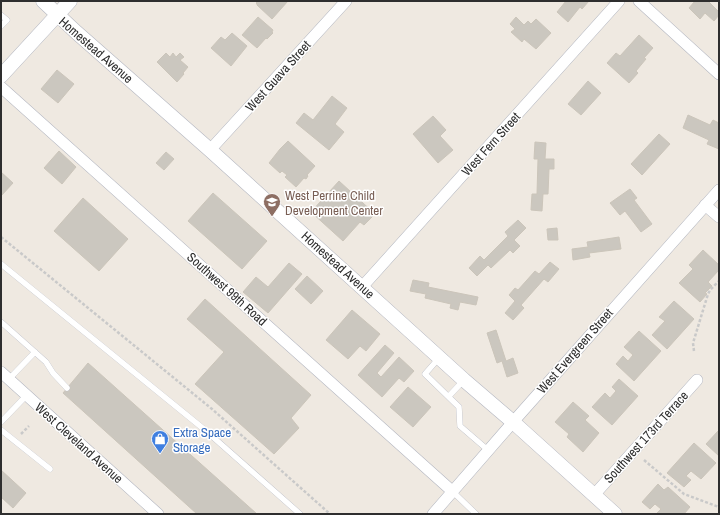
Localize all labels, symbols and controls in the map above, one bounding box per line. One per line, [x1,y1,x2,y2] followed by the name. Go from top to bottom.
[55,13,137,87] street label: Homestead Avenue
[242,37,314,115] street label: West Guava Street
[458,109,524,179] street label: West Fern Street
[285,187,383,219] place label: West Perrine Child Development Center
[262,192,282,217] school or university icon: West Perrine Child Development Center
[298,228,378,302] street label: Homestead Avenue
[183,249,271,329] street label: Southwest 99th Road
[533,305,617,397] street label: West Evergreen Street
[600,387,692,487] street label: Southwest 173rd Terrace
[31,399,127,487] street label: West Cleveland Avenue
[173,424,231,456] place label: Extra Space Storage
[150,429,170,454] shop icon: Extra Space Storage

